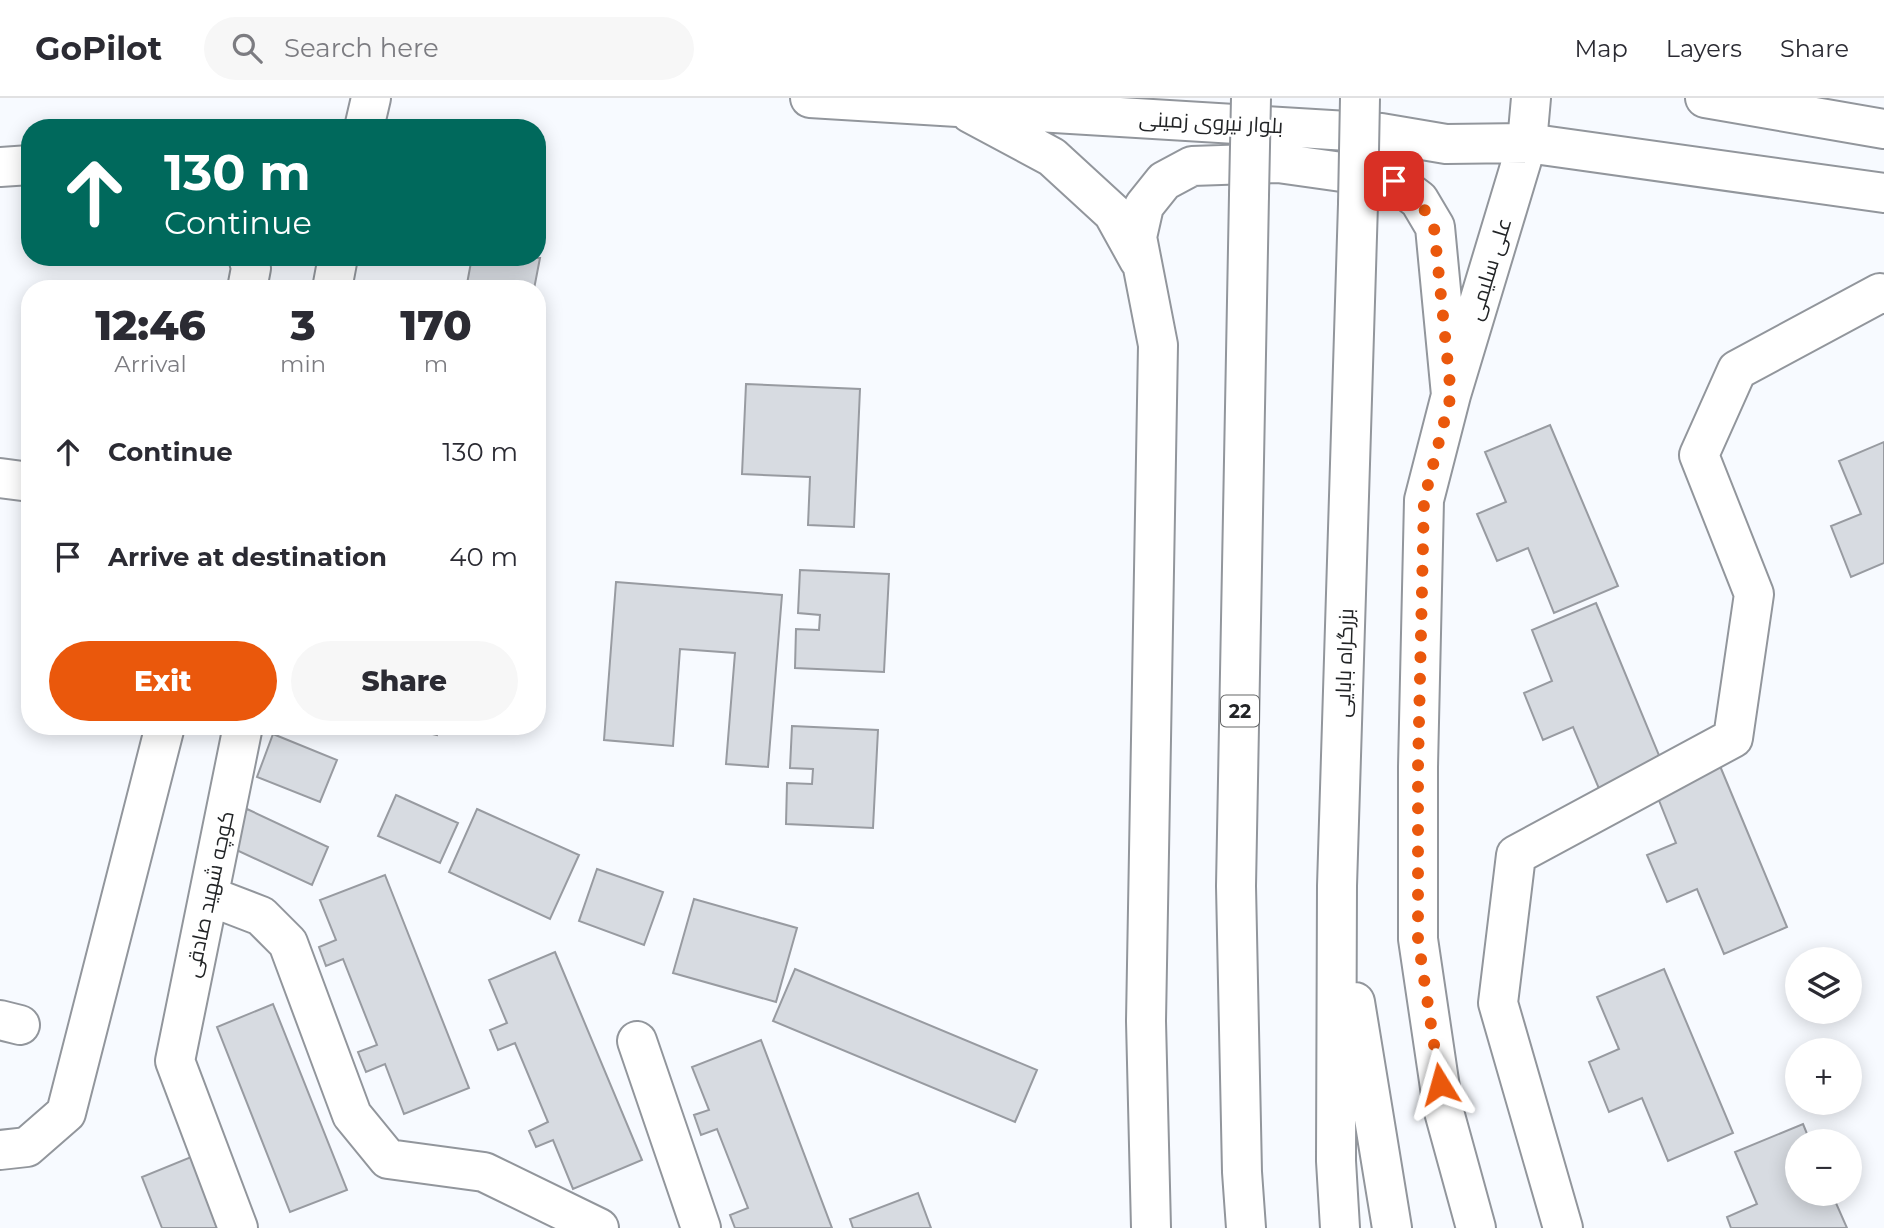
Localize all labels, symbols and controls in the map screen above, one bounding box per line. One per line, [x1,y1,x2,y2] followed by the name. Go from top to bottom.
[204,17,694,80] search box
[35,28,162,68] text: GoPilot
[228,29,266,67] icon: search
[284,32,439,64] text: Search here
[1574,34,1628,63] text: Map
[1666,34,1742,63] text: Layers
[1780,34,1849,63] text: Share
[1138,106,1284,139] street label: بلوار نیروی زمینی
[164,143,311,202] text: 130 m
[49,147,140,238] icon: ahead
[1364,151,1424,211] pin
[1375,162,1413,200] icon: arrive
[164,203,312,242] text: Continue
[1462,215,1517,323] street label: علی سلیمی
[95,299,206,351] text: 12:46
[290,299,316,351] text: 3
[400,299,472,351] text: 170
[114,350,187,378] text: Arrival
[280,350,326,378] text: min
[424,350,448,378] text: m
[49,433,87,471] icon: ahead
[108,436,233,468] text: Continue
[442,436,518,468] text: 130 m
[49,538,87,576] icon: arrive
[108,541,387,573] text: Arrive at destination
[449,541,518,573] text: 40 m
[1330,608,1359,718] street label: بزرگراه بابایی
[49,641,277,721] button: Exit
[291,641,518,721] button: Share
[1221,696,1259,726] road number: 22
[179,809,241,980] street label: کوچه شهید صادقی
[1785,947,1862,1206] map controls
[1785,947,1862,1024] button: layers
[1785,1038,1862,1115] button: +
[1403,1047,1477,1121] position arrow
[1785,1129,1862,1206] button: −

